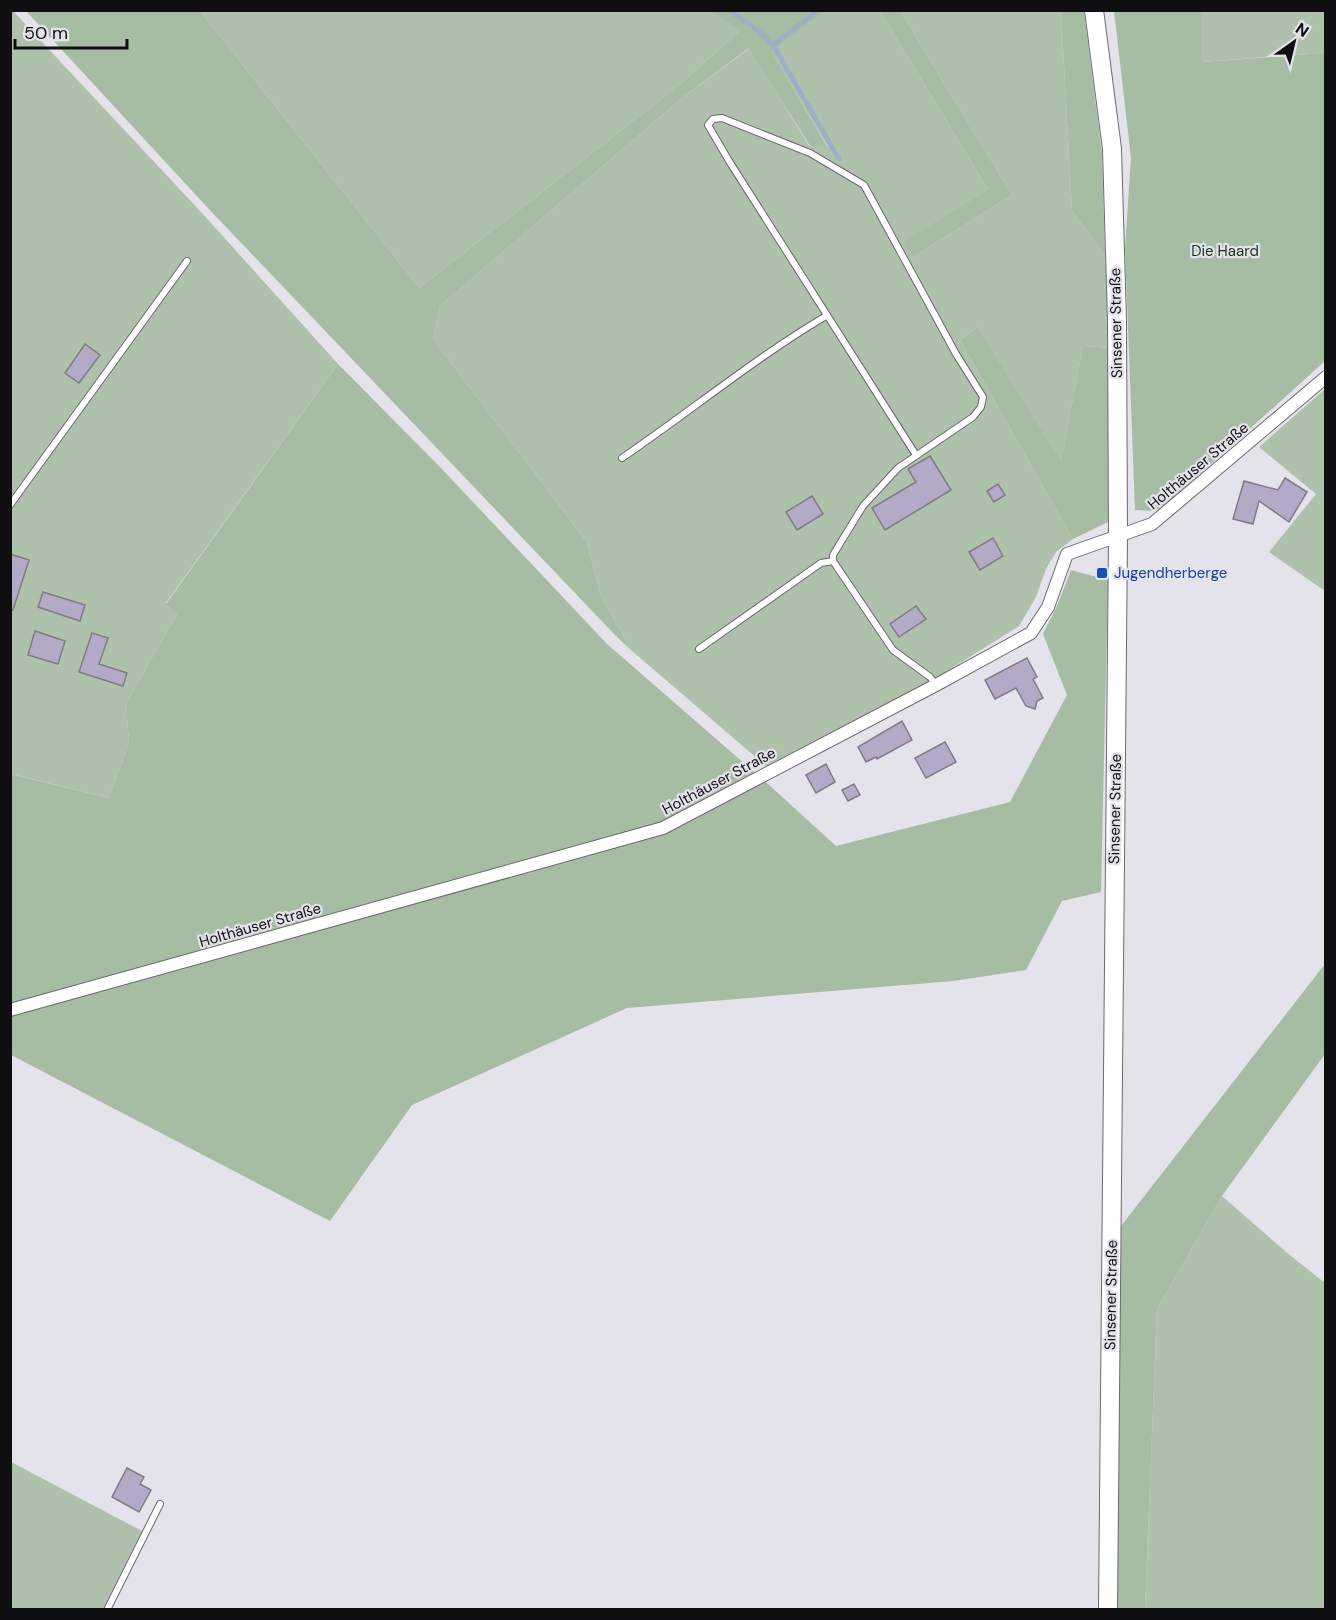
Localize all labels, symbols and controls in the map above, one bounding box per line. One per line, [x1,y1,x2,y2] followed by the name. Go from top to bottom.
[15,12,128,50] scale bar
[1264,12,1324,72] north arrow
[1291,18,1313,42] text: N
[24,21,68,45] text: 50 m
[1191,241,1259,261] park label: Die Haard
[1105,268,1127,378] street label: Sinsener Straße
[1143,418,1253,514] street label: Holthäuser Straße
[1114,563,1227,583] place label: Jugendherberge
[1095,566,1109,580] marker: Jugendherberge
[659,743,779,819] street label: Holthäuser Straße
[1104,754,1126,864] street label: Sinsener Straße
[197,898,323,952] street label: Holthäuser Straße
[1100,1240,1122,1350] street label: Sinsener Straße

